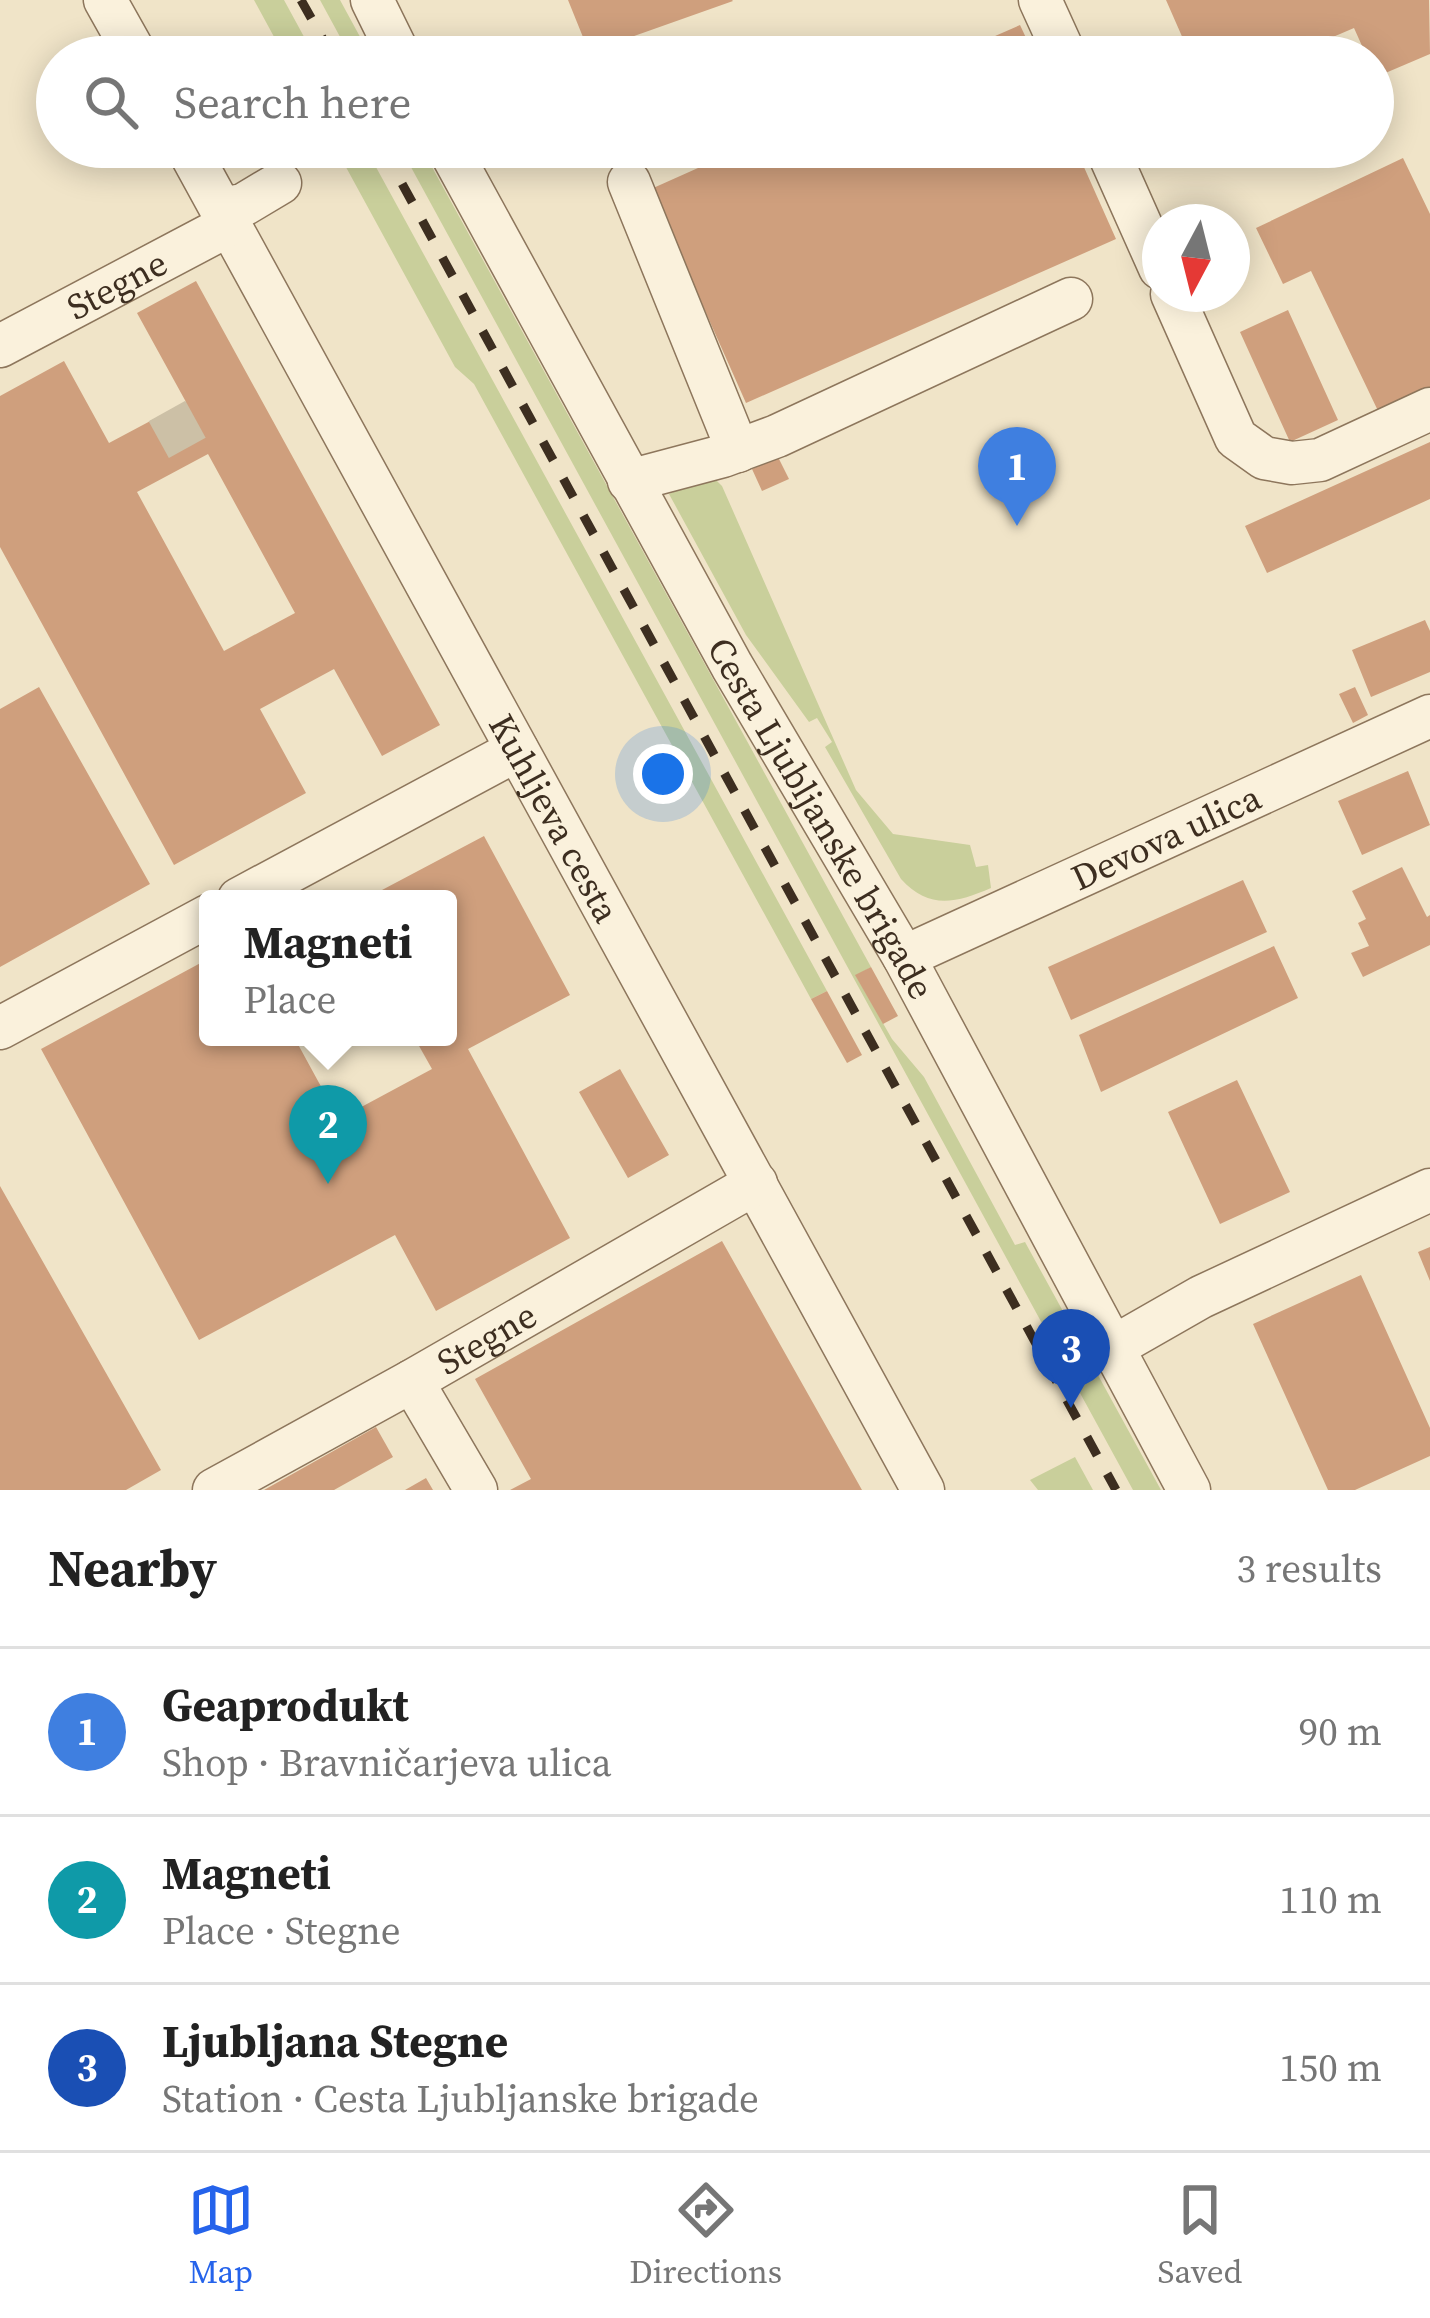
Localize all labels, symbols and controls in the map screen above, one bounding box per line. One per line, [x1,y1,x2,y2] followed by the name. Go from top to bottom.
[36,36,1394,168] search box
[78,69,144,135] icon: search
[174,71,411,133] text: Search here
[1142,204,1250,312] north arrow
[58,238,176,331] street label: Stegne
[978,427,1056,526] pin: 1
[696,629,946,1008] street label: Cesta Ljubljanske brigade
[477,705,631,932] street label: Kuhljeva cesta
[633,744,693,804] your location
[1063,773,1269,902] street label: Devova ulica
[199,890,457,1046] popup
[244,911,412,973] text: Magneti
[244,973,337,1026] text: Place
[289,1085,367,1184] pin: 2
[428,1291,545,1386] street label: Stegne
[1032,1309,1110,1408] pin: 3
[48,1533,217,1603] text: Nearby
[1237,1542,1382,1595] text: 3 results
[162,1674,409,1736] text: Geaprodukt
[76,1705,98,1758] text: 1
[1299,1705,1382,1758] text: 90 m
[162,1736,612,1789] text: Shop · Bravničarjeva ulica
[162,1842,331,1904] text: Magneti
[76,1873,98,1926] text: 2
[1279,1873,1382,1926] text: 110 m
[162,1904,401,1957] text: Place · Stegne
[162,2010,508,2072] text: Ljubljana Stegne
[76,2041,98,2094] text: 3
[1279,2041,1382,2094] text: 150 m
[162,2072,759,2125] text: Station · Cesta Ljubljanske brigade
[188,2177,254,2294] tab: Map
[629,2177,782,2294] tab: Directions
[1158,2177,1242,2294] tab: Saved

